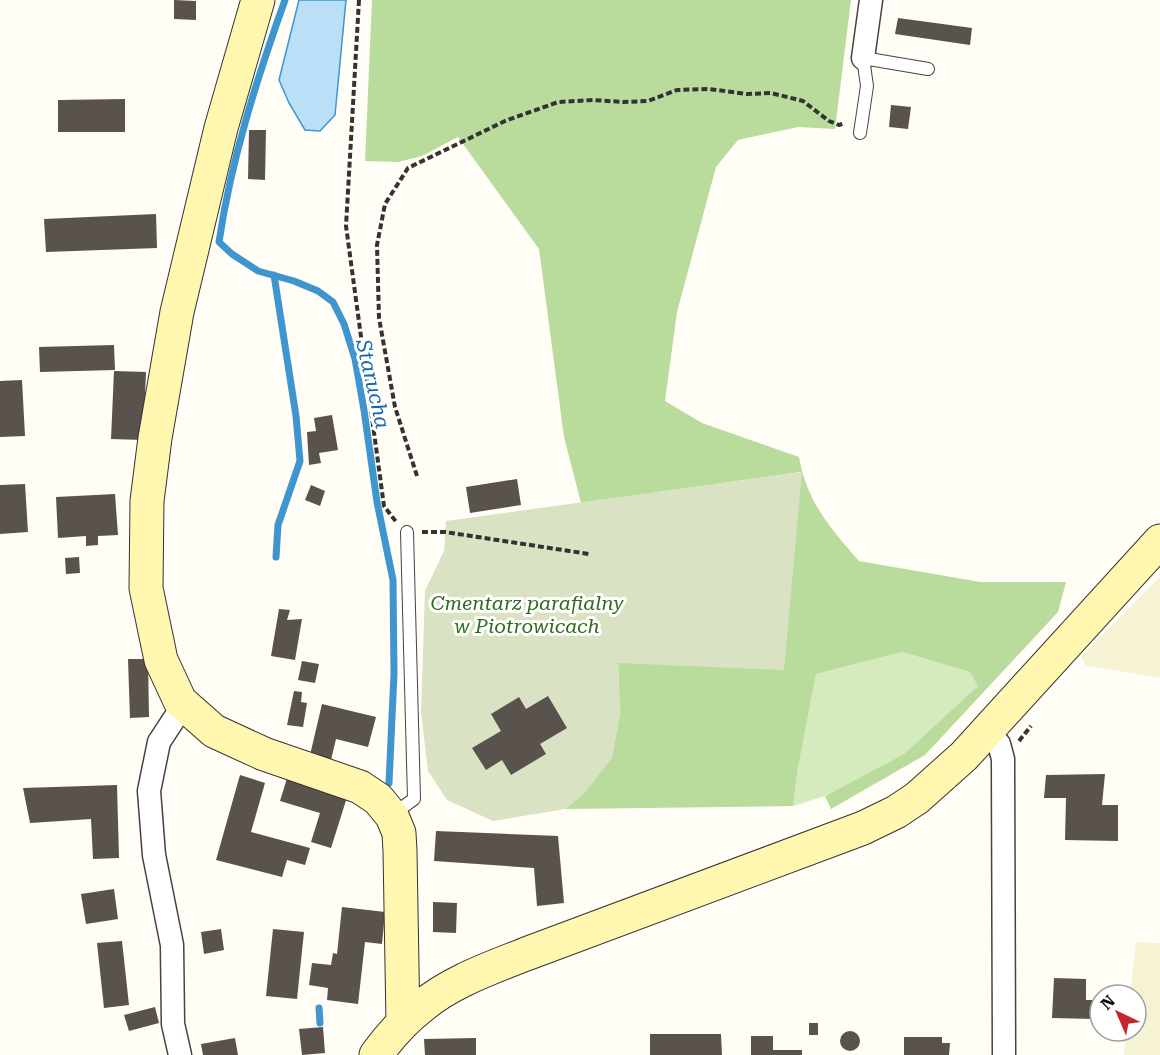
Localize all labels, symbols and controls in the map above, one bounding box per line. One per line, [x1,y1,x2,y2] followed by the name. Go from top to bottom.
[351,336,395,431] water label: Starucha
[430,591,624,638] park label: Cmentarz parafialny w Piotrowicach
[1088,983,1148,1043] north arrow
[1097,991,1119,1014] text: N

